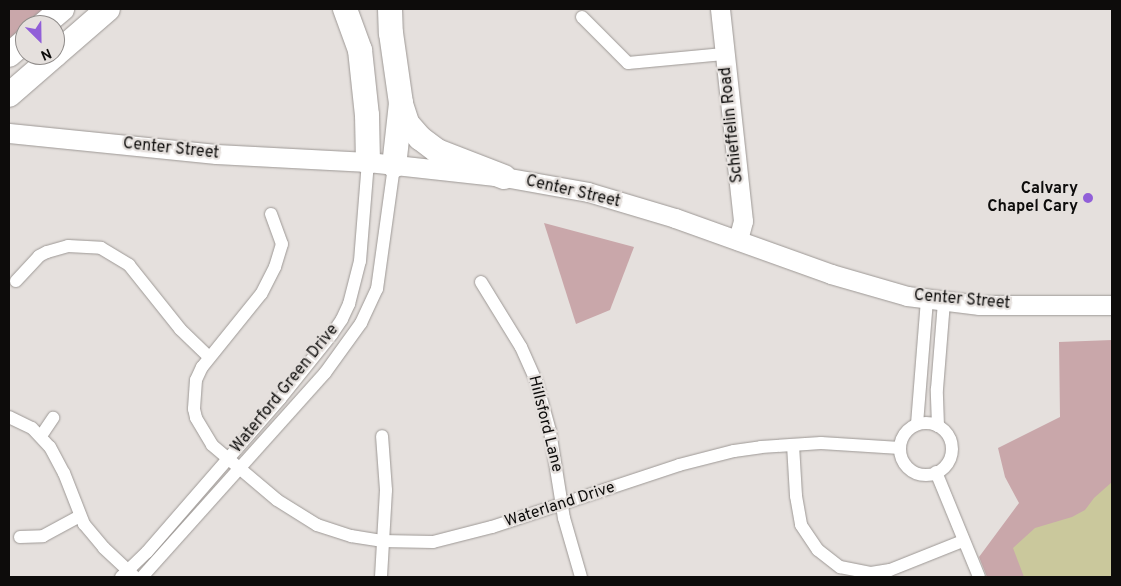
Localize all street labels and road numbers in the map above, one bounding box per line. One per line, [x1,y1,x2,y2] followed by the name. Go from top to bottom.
[716,66,748,184] street label: Schieffelin Road
[122,134,220,164] street label: Center Street
[524,172,622,212] street label: Center Street
[913,286,1011,314] street label: Center Street
[227,321,343,457] street label: Waterford Green Drive
[524,374,566,474] street label: Hillsford Lane
[502,478,618,532] street label: Waterland Drive

